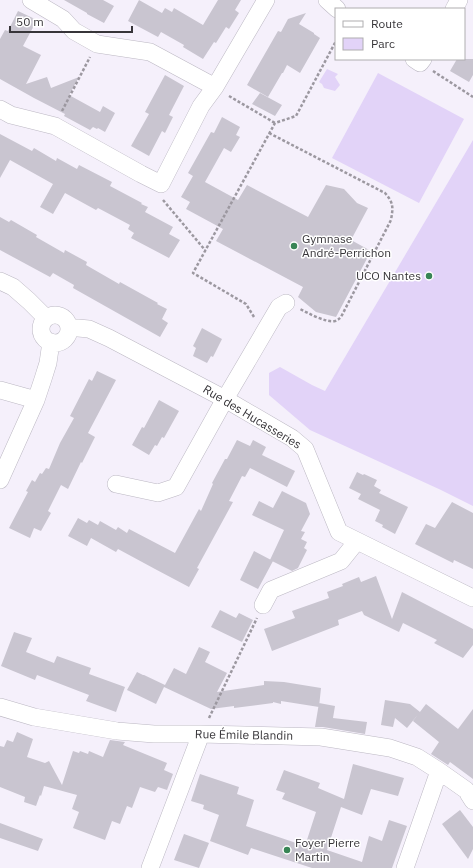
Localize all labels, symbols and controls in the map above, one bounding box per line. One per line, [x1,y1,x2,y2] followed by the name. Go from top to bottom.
[10,8,132,34] scale bar
[335,8,465,60] legend
[16,14,44,29] text: 50 m
[371,16,403,31] text: Route
[371,36,395,51] text: Parc
[302,231,391,260] place label: Gymnase André-Perrichon
[289,241,299,251] marker: Gymnase André-Perrichon
[356,268,421,283] place label: UCO Nantes
[424,271,434,281] marker: UCO Nantes
[200,381,304,452] street label: Rue des Hucasseries
[195,726,293,743] street label: Rue Émile Blandin
[295,835,360,864] place label: Foyer Pierre Martin
[282,845,292,855] marker: Foyer Pierre Martin

